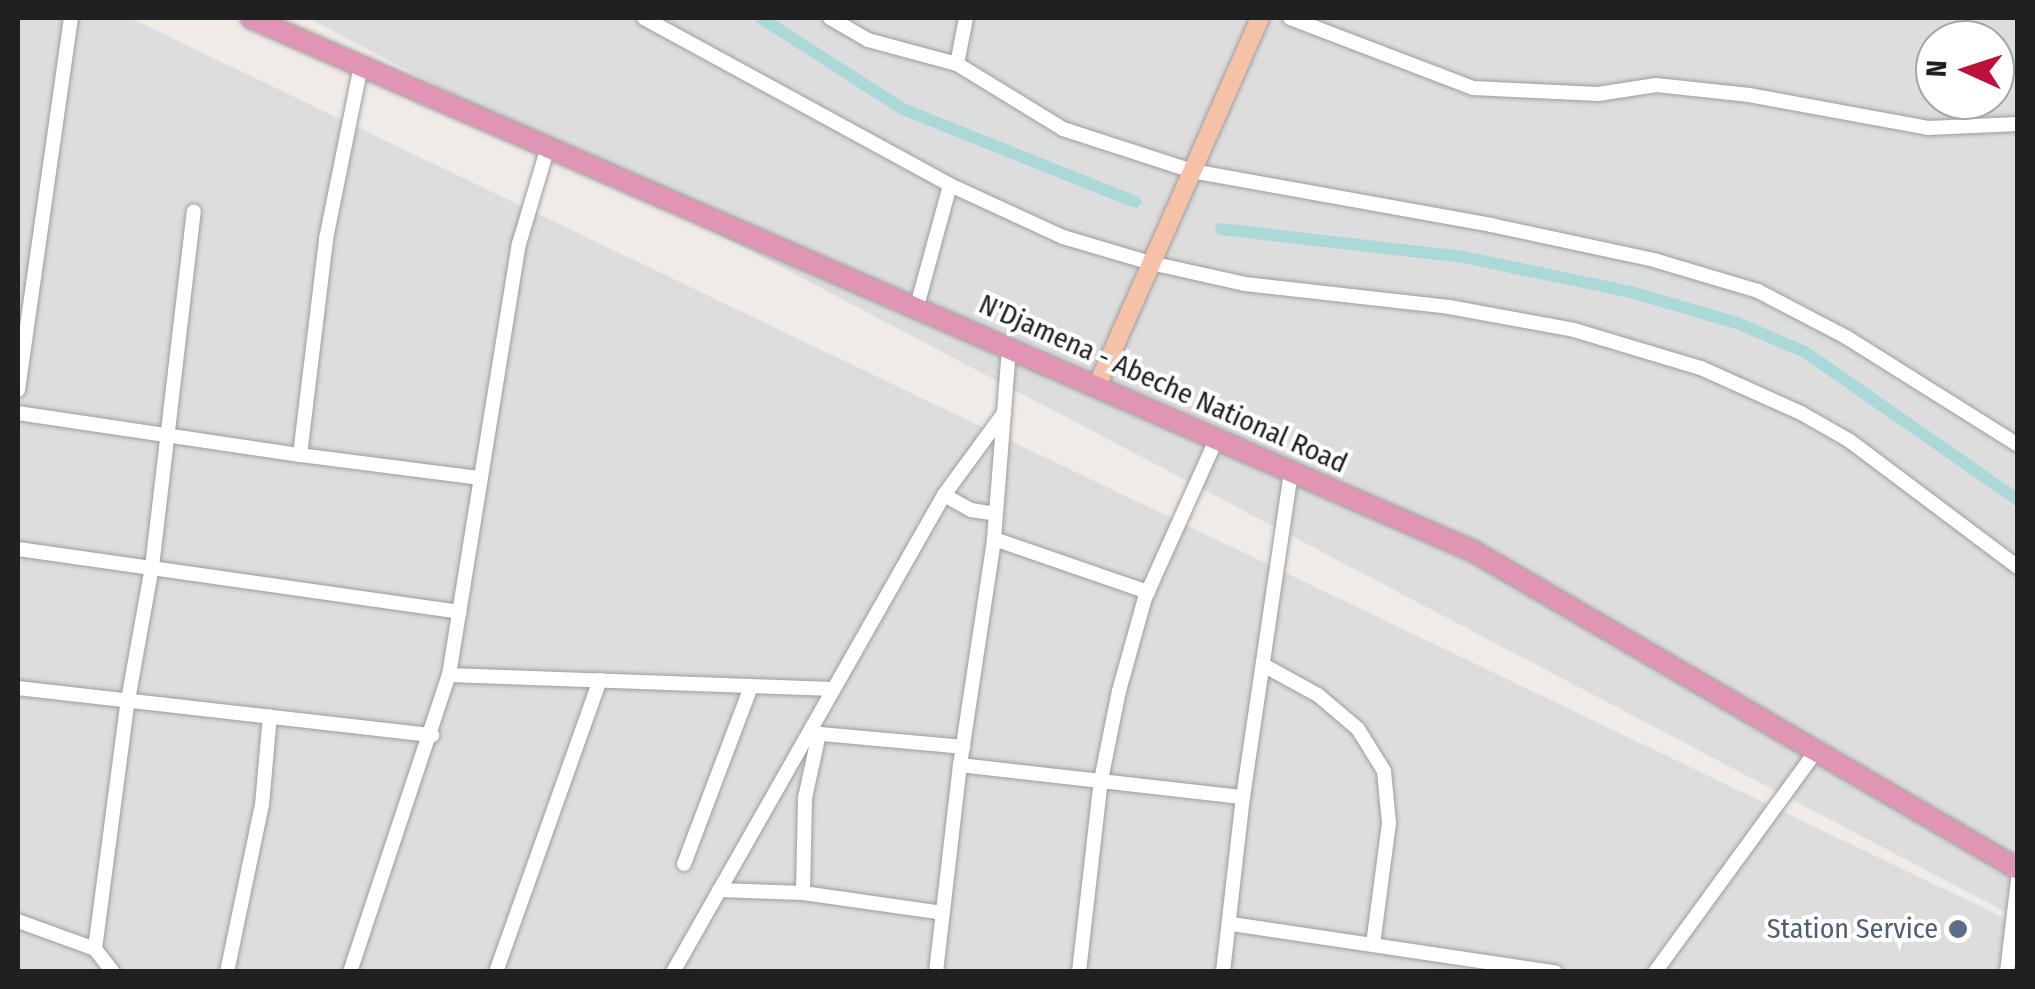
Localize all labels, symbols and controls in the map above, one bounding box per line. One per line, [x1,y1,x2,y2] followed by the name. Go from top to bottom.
[1915,20,2015,120] north arrow
[1920,59,1953,78] text: N
[974,287,1352,481] street label: N'Djamena - Abeche National Road
[1767,912,1938,946] place label: Station Service
[1947,918,1969,940] marker: Station Service

